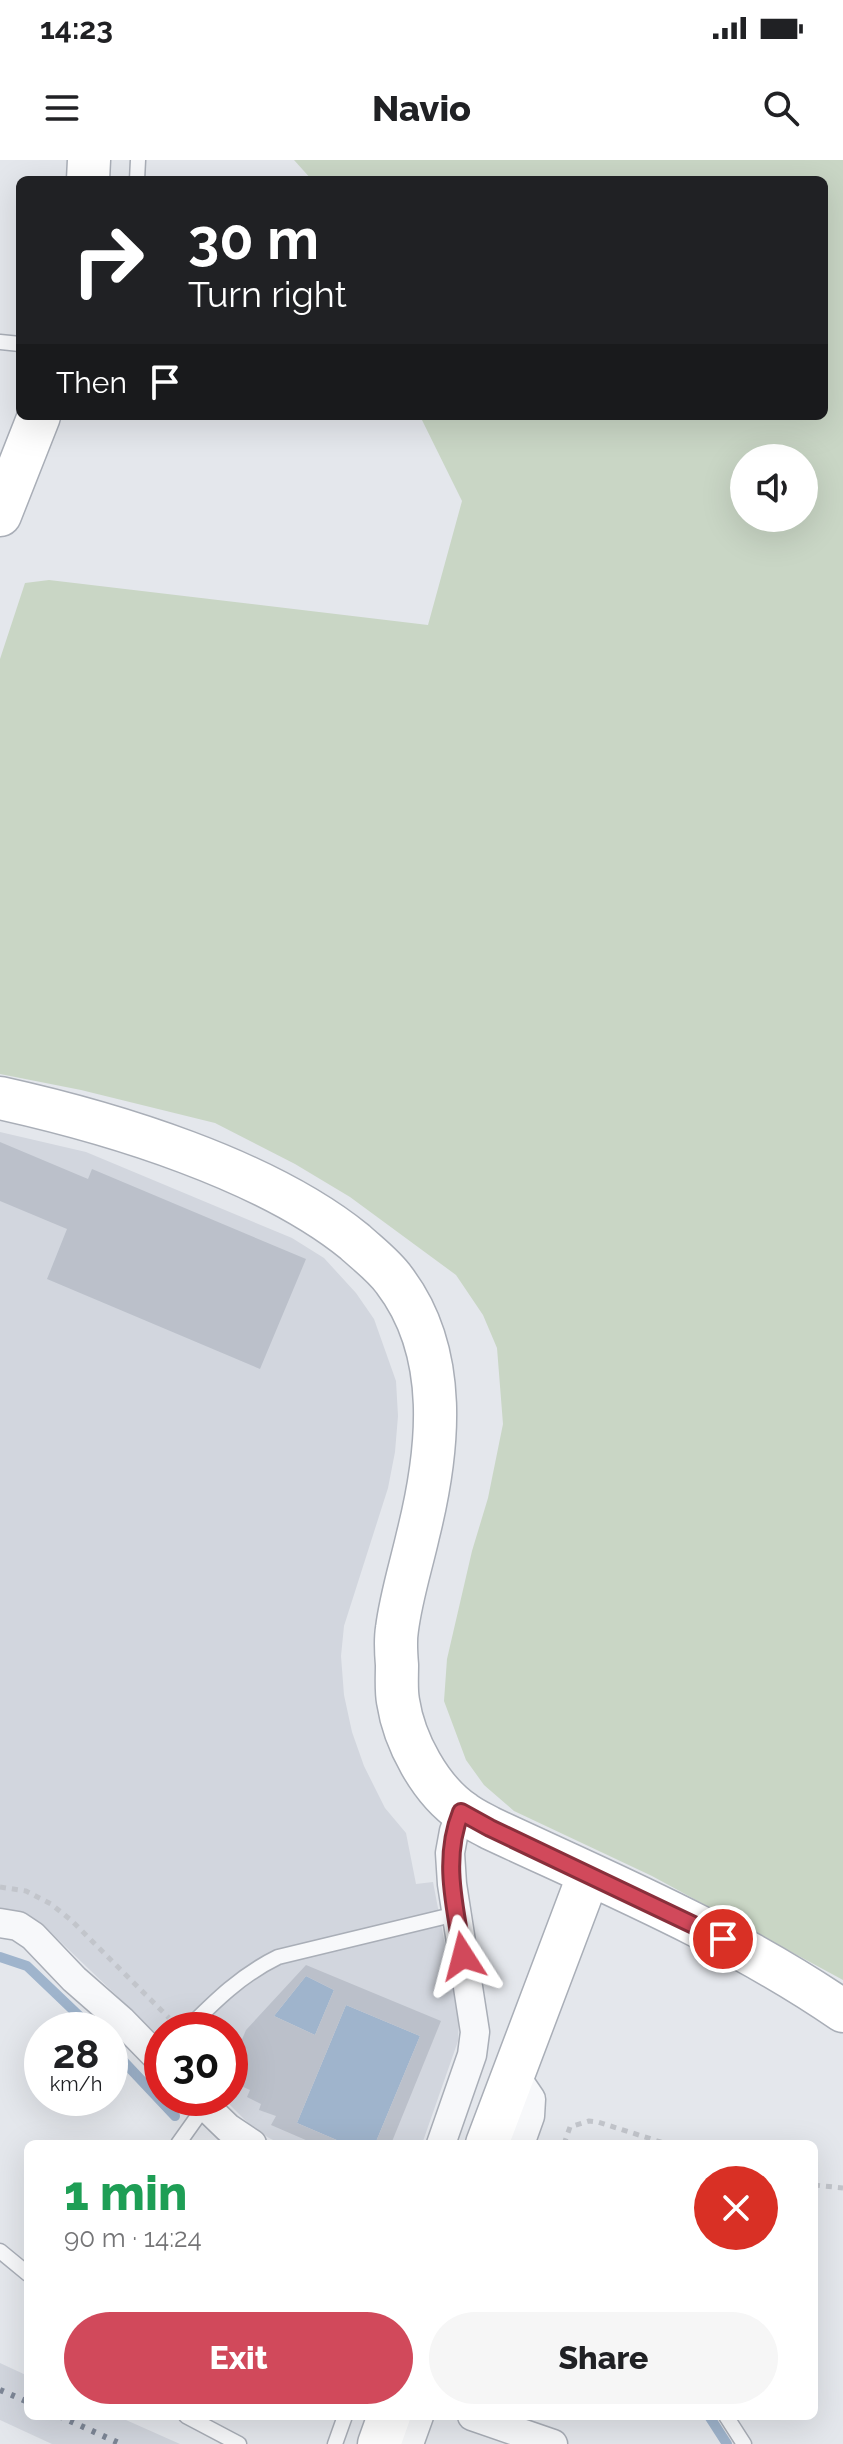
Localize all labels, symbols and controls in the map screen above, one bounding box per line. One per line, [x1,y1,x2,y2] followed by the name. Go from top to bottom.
[40,11,113,46] text: 14:23
[40,86,84,130] icon: menu
[759,86,803,130] icon: search
[372,87,471,129] text: Navio
[188,206,319,272] text: 30 m
[56,208,160,312] icon: right
[188,273,347,315] text: Turn right
[143,360,187,404] icon: arrive
[56,365,127,400] text: Then
[730,444,818,532] map controls
[730,444,818,532] button: sound
[689,1905,757,1973] pin
[421,1914,505,1998] position arrow
[701,1917,745,1961] icon: arrive
[144,2012,248,2116] speed limit sign: 30
[53,2030,99,2077] text: 28
[50,2072,102,2096] text: km/h
[64,2165,187,2221] text: 1 min
[694,2166,778,2250] button: close
[64,2223,202,2253] text: 90 m · 14:24
[64,2312,413,2404] button: Exit
[429,2312,778,2404] button: Share

